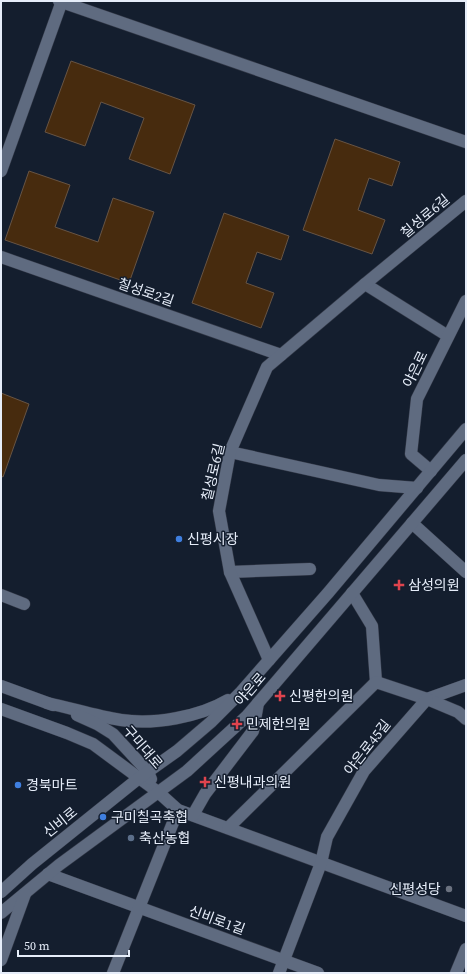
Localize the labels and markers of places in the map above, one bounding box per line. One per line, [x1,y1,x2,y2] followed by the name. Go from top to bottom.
[187,529,239,549] place label: 신평시장
[174,534,184,544] marker: 신평시장
[408,575,460,595] place label: 삼성의원
[393,579,405,591] marker: 삼성의원
[289,686,353,706] place label: 신평한의원
[274,690,286,702] marker: 신평한의원
[246,714,310,734] place label: 민제한의원
[231,718,243,730] marker: 민제한의원
[214,772,291,792] place label: 신평내과의원
[26,775,78,795] place label: 경북마트
[199,776,211,788] marker: 신평내과의원
[13,780,23,790] marker: 경북마트
[111,807,188,827] place label: 구미칠곡축협
[98,812,108,822] marker: 구미칠곡축협
[139,828,191,848] place label: 축산농협
[126,833,136,843] marker: 축산농협
[389,879,441,899] place label: 신평성당
[444,884,454,894] marker: 신평성당

